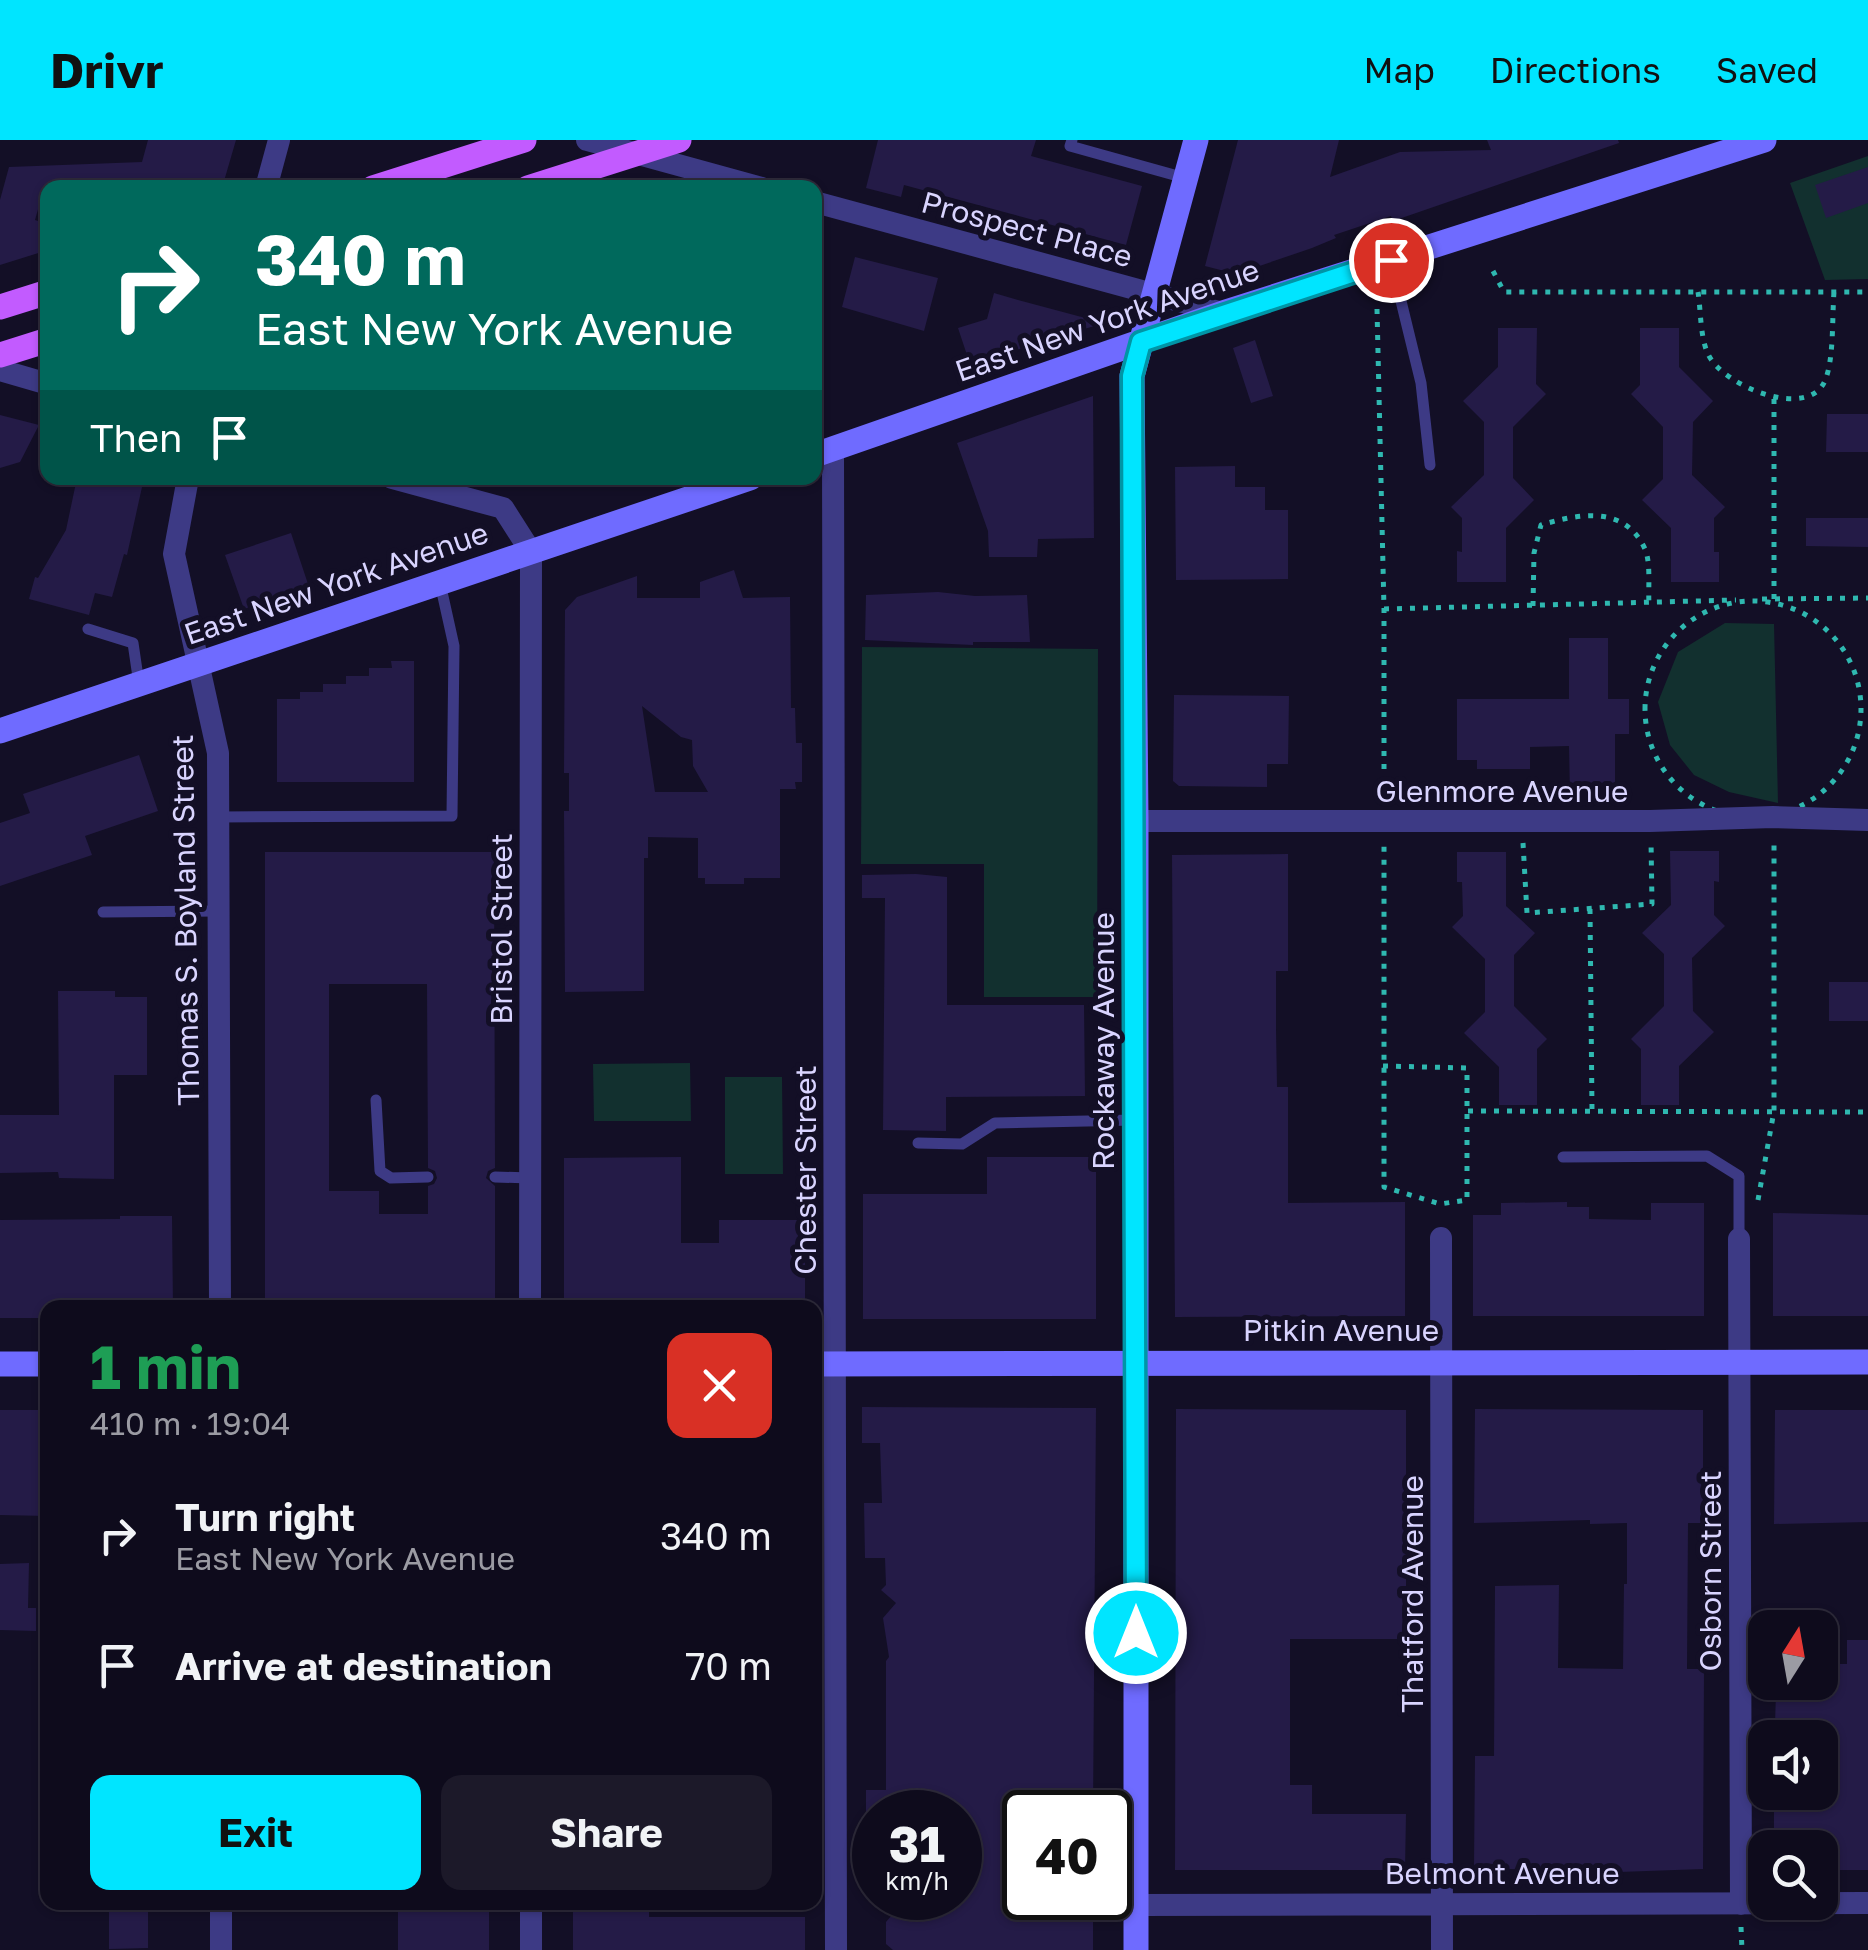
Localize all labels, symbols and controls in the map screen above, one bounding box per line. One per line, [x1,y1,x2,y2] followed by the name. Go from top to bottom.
[50,41,164,99] text: Drivr
[1363,49,1435,91] text: Map
[1490,49,1661,91] text: Directions
[1716,49,1818,91] text: Saved
[918,184,1136,274] street label: Prospect Place
[255,216,466,300] text: 340 m
[1349,218,1434,303] pin
[90,220,220,350] icon: right
[1364,233,1419,288] icon: arrive
[950,251,1264,389] street label: East New York Avenue
[255,301,733,355] text: East New York Avenue
[202,410,257,465] icon: arrive
[90,415,182,460] text: Then
[179,514,493,652] street label: East New York Avenue
[164,734,206,1106] street label: Thomas S. Boyland Street
[1375,773,1629,809] street label: Glenmore Avenue
[483,833,519,1025] street label: Bristol Street
[1085,912,1121,1170] street label: Rockaway Avenue
[787,1065,823,1275] street label: Chester Street
[1243,1312,1439,1348] street label: Pitkin Avenue
[90,1330,241,1402] text: 1 min
[667,1333,772,1438] button: close
[90,1404,291,1442] text: 410 m · 19:04
[1692,1471,1728,1672] street label: Osborn Street
[1394,1475,1430,1713] street label: Thatford Avenue
[175,1494,355,1539] text: Turn right
[90,1508,145,1563] icon: right
[660,1513,772,1558] text: 340 m
[175,1539,515,1577] text: East New York Avenue
[1084,1581,1188,1685] position arrow
[1748,1610,1838,1700] north arrow
[1748,1610,1838,1920] map controls
[90,1638,145,1693] icon: arrive
[175,1643,552,1688] text: Arrive at destination
[685,1643,772,1688] text: 70 m
[1748,1720,1838,1810] button: sound
[90,1775,421,1890] button: Exit
[441,1775,772,1890] button: Share
[1002,1790,1132,1920] speed limit sign: 40
[889,1813,945,1873] text: 31
[1748,1830,1838,1920] button: search
[1384,1855,1620,1891] street label: Belmont Avenue
[885,1865,949,1896] text: km/h

